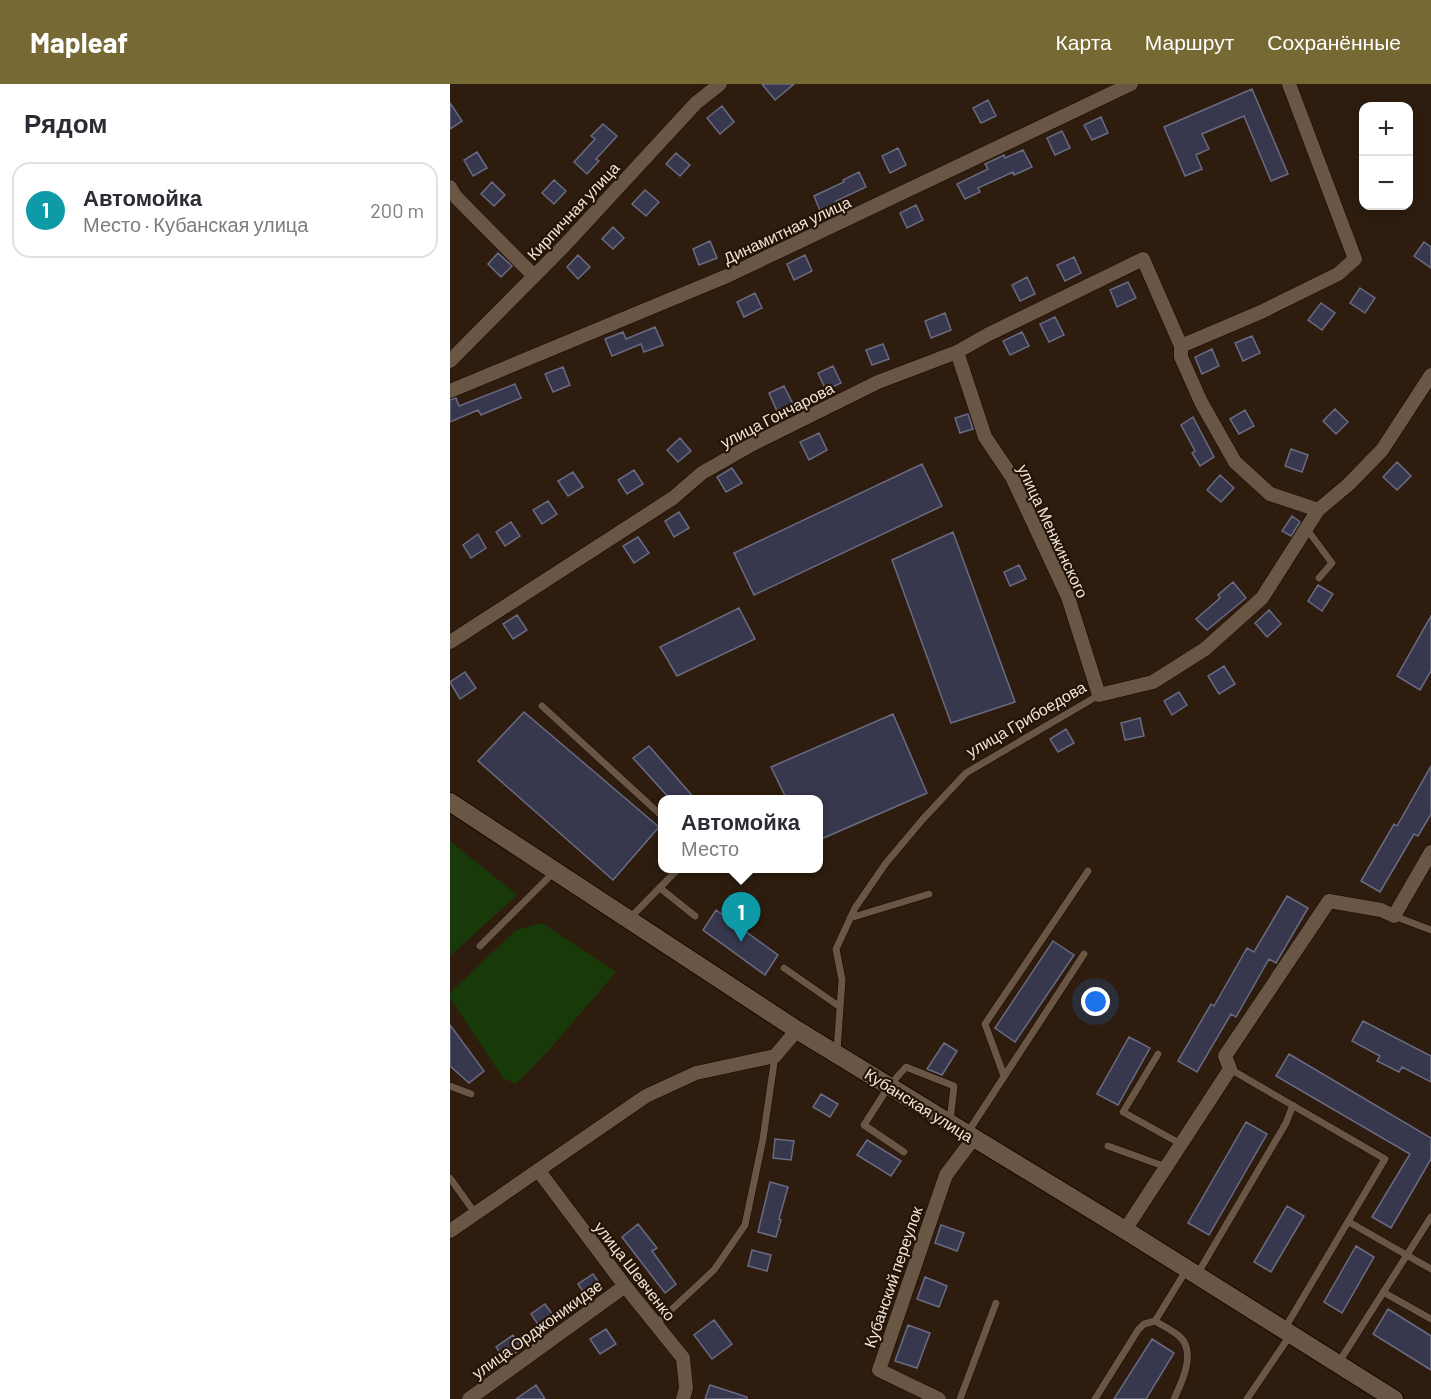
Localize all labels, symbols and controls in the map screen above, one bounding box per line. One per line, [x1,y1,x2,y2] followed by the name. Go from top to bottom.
[30,25,128,59] text: Mapleaf
[1056,29,1112,54] text: Карта
[1145,29,1234,54] text: Маршрут
[1267,29,1401,54] text: Сохранённые
[1359,102,1413,210] map controls
[1359,102,1413,156] button: +
[24,107,107,138] text: Рядом
[1359,156,1413,210] button: −
[522,158,623,263] street label: Кирпичная улица
[83,184,202,210] text: Автомойка
[720,192,854,267] street label: Динамитная улица
[42,198,49,222] text: 1
[370,198,424,222] text: 200 m
[83,212,308,236] text: Место · Кубанская улица
[717,378,837,451] street label: улица Гончарова
[1014,461,1093,601] street label: улица Менжинского
[963,677,1089,761] street label: улица Грибоедова
[658,795,823,873] popup
[681,808,800,834] text: Автомойка
[681,836,739,860] text: Место
[722,892,760,942] pin: 1
[1081,987,1110,1016] your location
[862,1064,977,1146] street label: Кубанская улица
[859,1203,926,1350] street label: Кубанский переулок
[591,1217,680,1324] street label: улица Шевченко
[468,1275,606,1382] street label: улица Орджоникидзе

